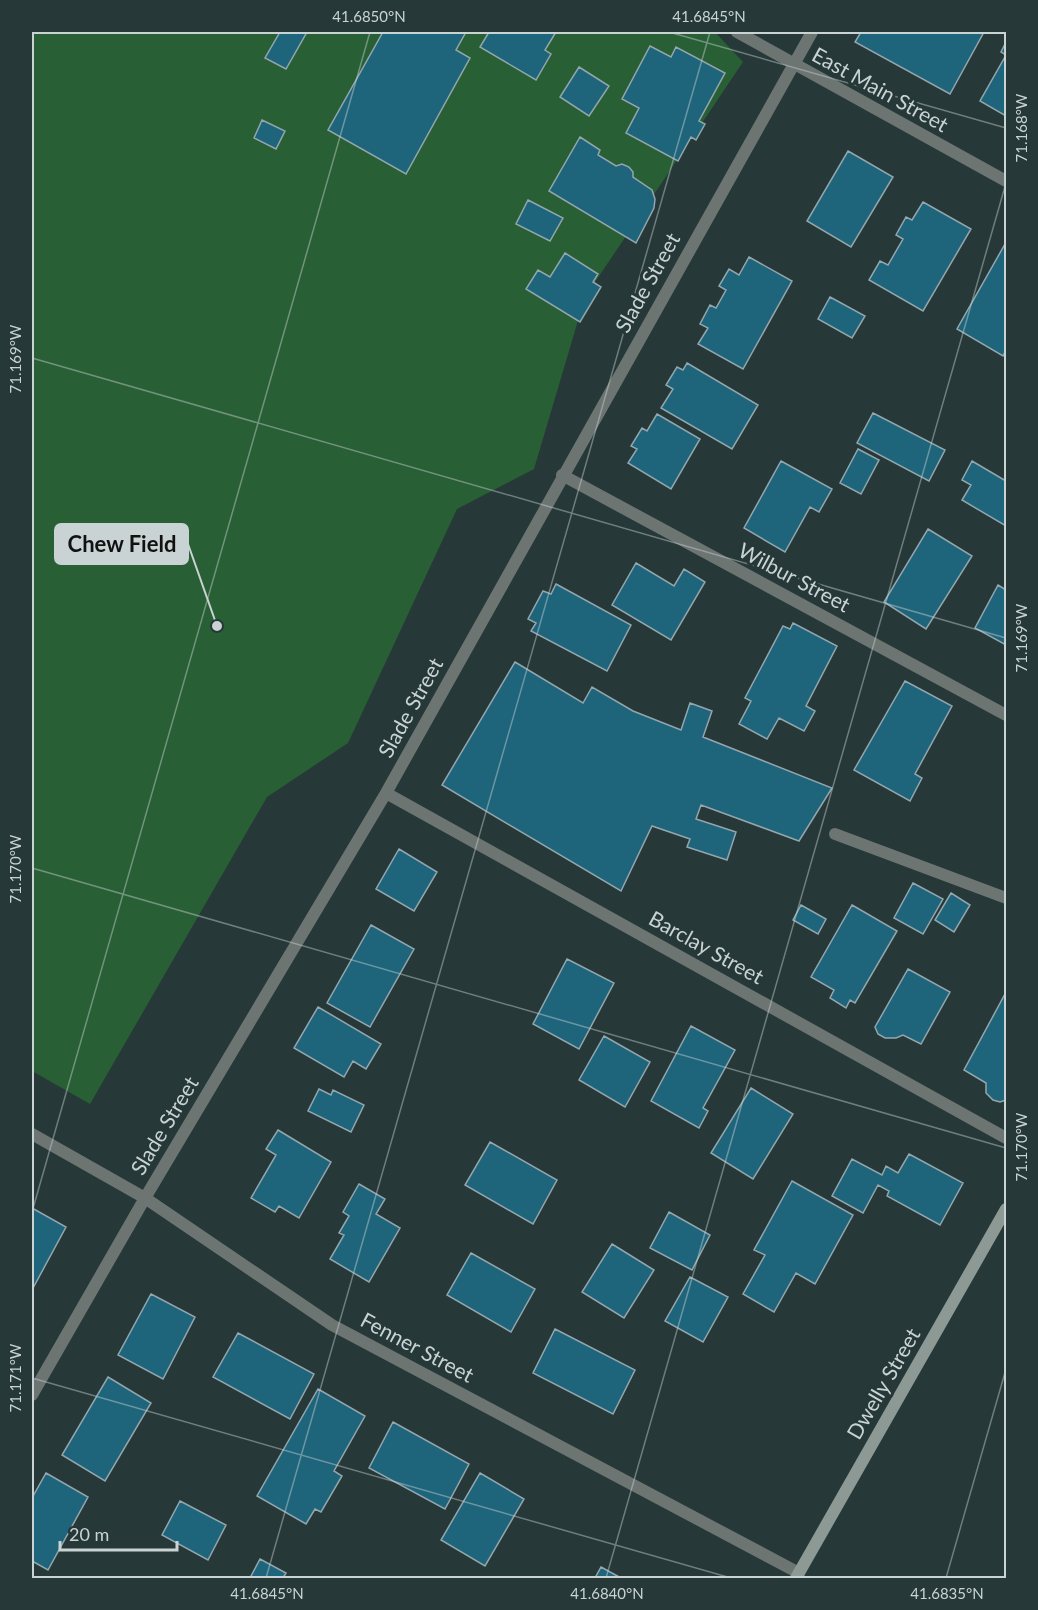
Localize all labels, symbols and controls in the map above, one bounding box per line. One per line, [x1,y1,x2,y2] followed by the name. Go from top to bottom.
[332,7,406,25] text: 41.6850°N
[672,7,746,25] text: 41.6845°N
[808,41,953,137] street label: East Main Street
[1012,93,1030,162] text: 71.168°W
[609,228,685,336] street label: Slade Street
[6,324,24,393] text: 71.169°W
[55,524,188,564] callout: Chew Field
[68,530,176,557] text: Chew Field
[735,537,855,617] street label: Wilbur Street
[1012,603,1030,672] text: 71.169°W
[372,653,448,761] street label: Slade Street
[6,834,24,903] text: 71.170°W
[645,905,769,989] street label: Barclay Street
[125,1071,203,1179] street label: Slade Street
[1012,1112,1030,1181] text: 71.170°W
[357,1306,479,1387] street label: Fenner Street
[841,1323,925,1443] street label: Dwelly Street
[6,1343,24,1412] text: 71.171°W
[60,1514,177,1552] scale bar
[69,1523,109,1545] text: 20 m
[230,1584,304,1602] text: 41.6845°N
[570,1584,644,1602] text: 41.6840°N
[910,1584,984,1602] text: 41.6835°N

